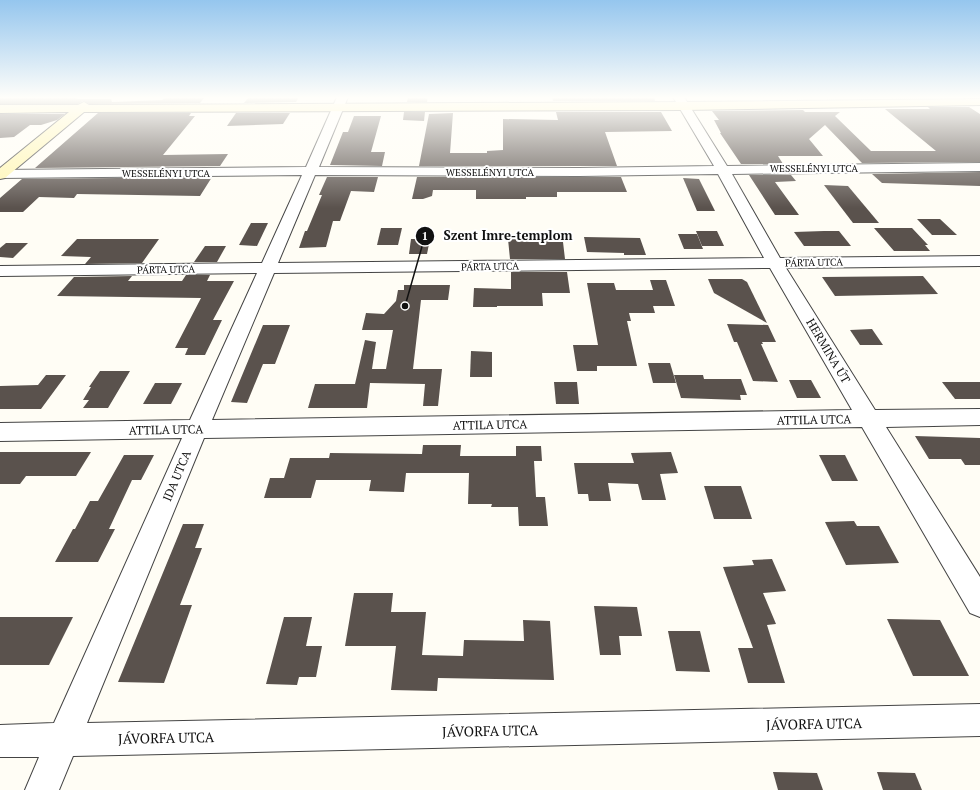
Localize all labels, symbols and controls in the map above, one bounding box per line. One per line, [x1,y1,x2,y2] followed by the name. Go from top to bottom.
[770,162,858,175] street label: WESSELÉNYI UTCA
[446,166,534,179] street label: WESSELÉNYI UTCA
[122,167,210,180] street label: WESSELÉNYI UTCA
[415,223,580,248] callout: Szent Imre-templom
[444,226,572,244] text: Szent Imre-templom
[422,228,428,243] text: 1
[785,255,843,270] street label: PÁRTA UTCA
[461,259,519,274] street label: PÁRTA UTCA
[137,262,195,277] street label: PÁRTA UTCA
[803,316,854,386] street label: HERMINA ÚT
[777,411,852,428] street label: ATTILA UTCA
[453,416,528,433] street label: ATTILA UTCA
[129,421,204,438] street label: ATTILA UTCA
[159,447,194,503] street label: IDA UTCA
[766,713,863,734] street label: JÁVORFA UTCA
[442,720,539,741] street label: JÁVORFA UTCA
[118,727,215,748] street label: JÁVORFA UTCA

